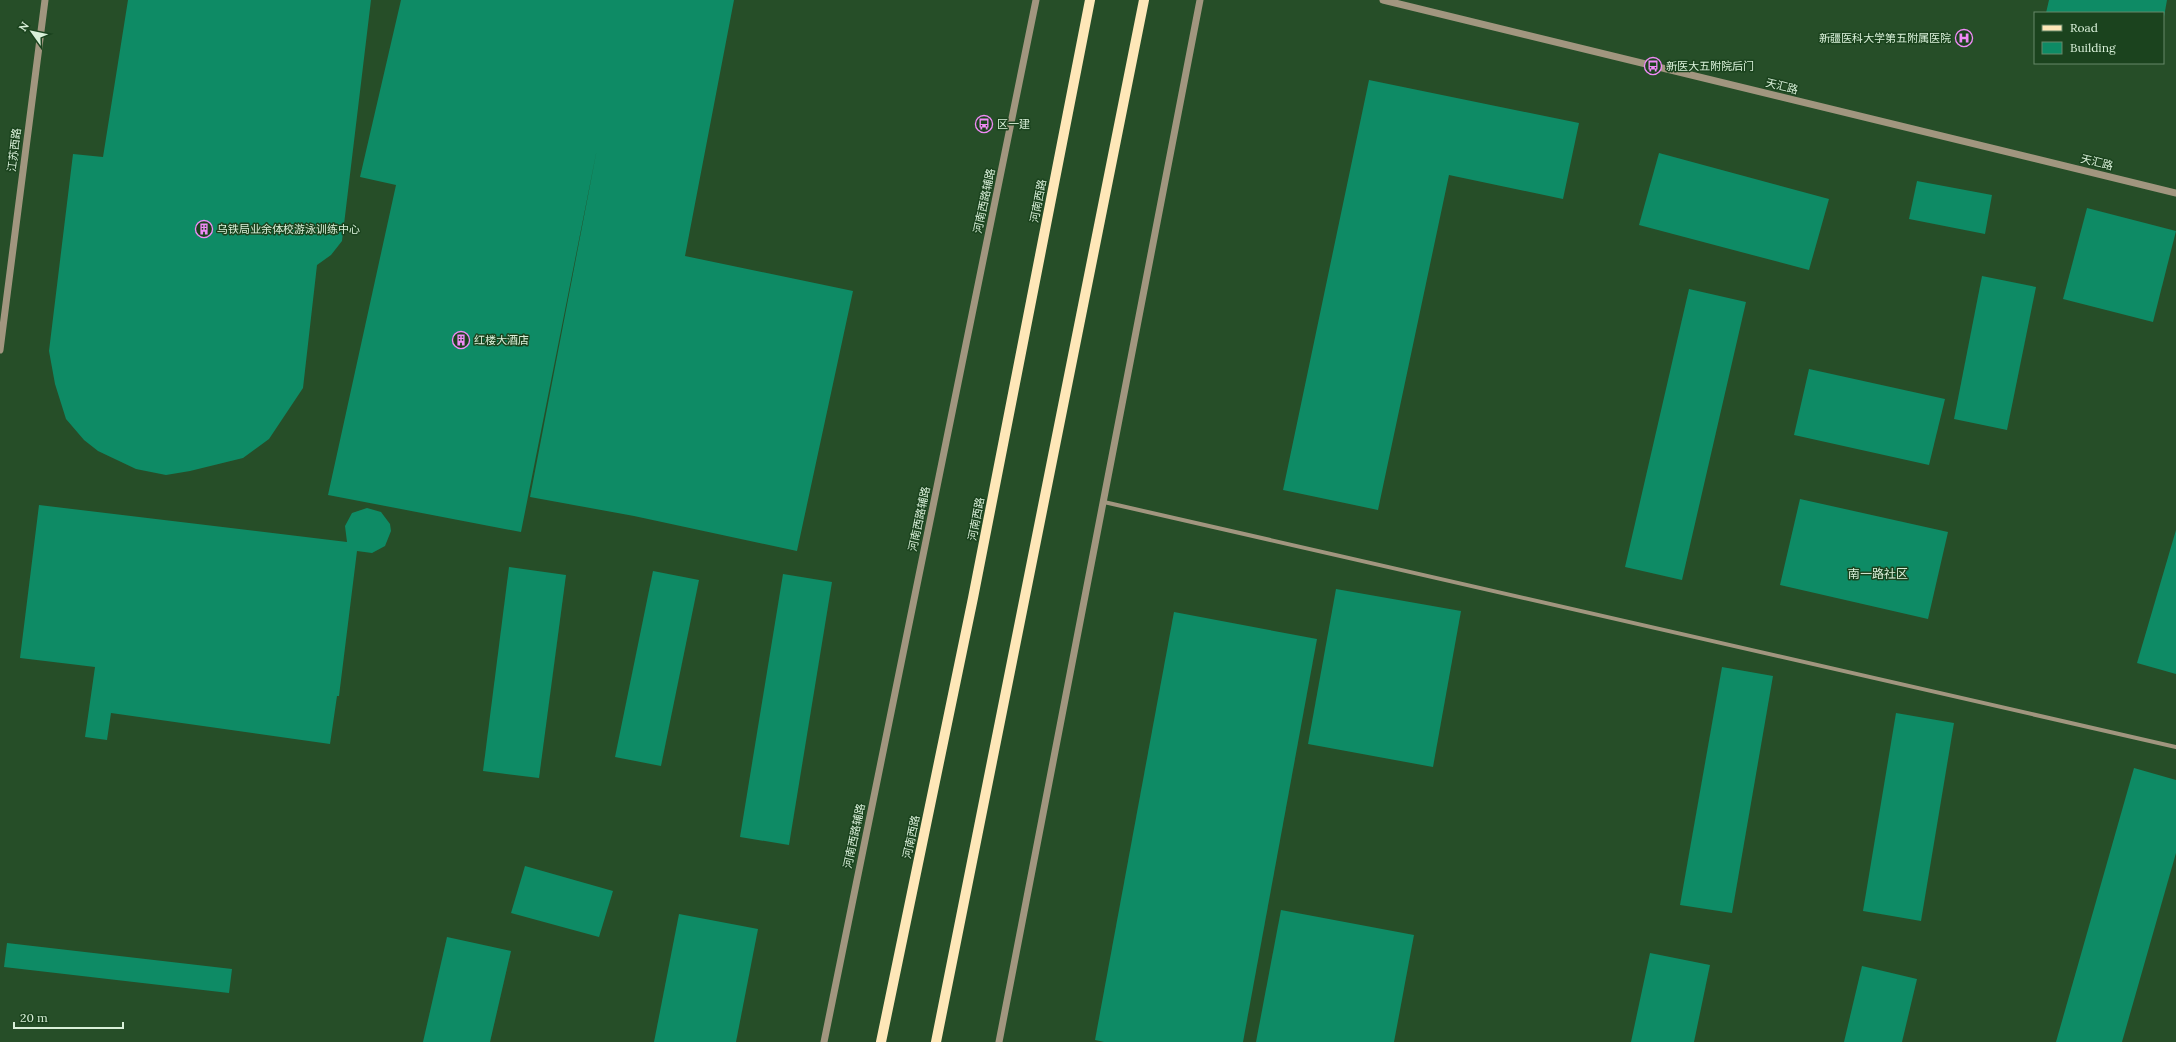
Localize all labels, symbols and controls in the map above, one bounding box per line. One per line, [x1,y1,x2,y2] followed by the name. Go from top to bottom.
[12,12,52,52] north arrow
[2034,12,2164,64] legend
[15,19,32,34] text: N
[2070,20,2098,35] text: Road
[1954,28,1974,48] hospital icon: 新疆医科大学第五附属医院
[1819,31,1951,45] place label: 新疆医科大学第五附属医院
[2070,40,2116,55] text: Building
[1643,56,1663,76] bus stop icon: 新医大五附院后门
[1666,59,1754,73] place label: 新医大五附院后门
[1764,75,1800,97] street label: 天汇路
[974,114,994,134] bus stop icon: 区一建
[997,117,1030,131] place label: 区一建
[4,127,24,173] street label: 江苏西路
[2079,151,2115,173] street label: 天汇路
[970,167,998,235] street label: 河南西路辅路
[1027,178,1049,224] street label: 河南西路
[194,219,214,239] building icon: 乌铁局业余体校游泳训练中心
[217,222,360,236] place label: 乌铁局业余体校游泳训练中心
[451,330,471,350] building icon: 红楼大酒店
[474,333,529,347] place label: 红楼大酒店
[905,485,933,553] street label: 河南西路辅路
[965,496,987,542] street label: 河南西路
[1848,566,1908,581] district label: 南一路社区
[840,802,868,870] street label: 河南西路辅路
[900,814,922,860] street label: 河南西路
[14,1004,123,1030] scale bar
[20,1010,48,1025] text: 20 m

